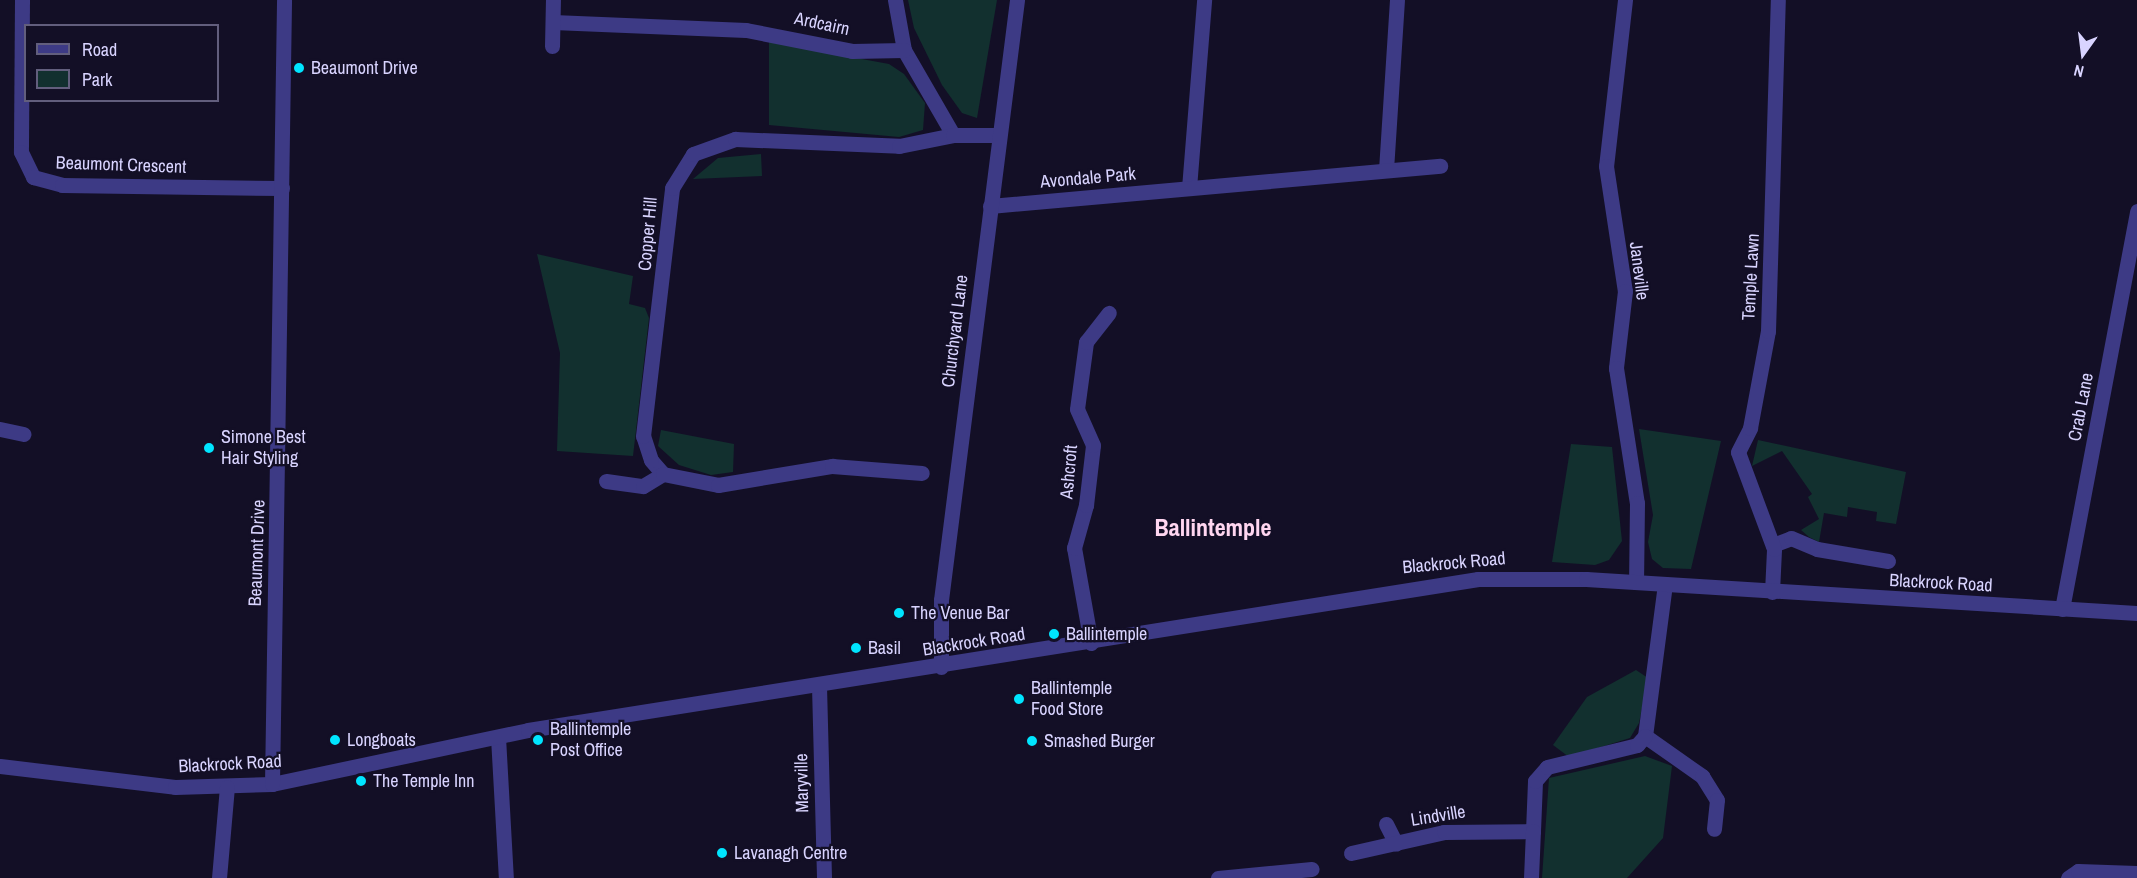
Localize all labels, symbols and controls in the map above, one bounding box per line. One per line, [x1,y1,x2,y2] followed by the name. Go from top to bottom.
[792,8,852,40] street label: Ardcairn
[24,24,219,102] legend
[2053,24,2113,84] north arrow
[82,37,117,62] text: Road
[311,57,418,79] place label: Beaumont Drive
[2071,60,2086,83] text: N
[292,61,306,75] marker: Beaumont Drive
[82,67,112,92] text: Park
[55,152,187,178] street label: Beaumont Crescent
[1039,163,1137,193] street label: Avondale Park
[634,196,662,272] street label: Copper Hill
[1738,233,1764,321] street label: Temple Lawn
[1625,241,1653,301] street label: Janeville
[937,273,973,389] street label: Churchyard Lane
[2064,371,2098,443] street label: Crab Lane
[221,427,306,470] place label: Simone Best Hair Styling
[202,441,216,455] marker: Simone Best Hair Styling
[1056,444,1082,500] street label: Ashcroft
[244,499,270,607] street label: Beaumont Drive
[1154,514,1272,542] district label: Ballintemple
[1402,548,1506,578] street label: Blackrock Road
[1889,570,1993,596] street label: Blackrock Road
[911,602,1009,624] place label: The Venue Bar
[892,606,906,620] marker: The Venue Bar
[921,623,1027,661] street label: Blackrock Road
[1066,623,1147,645] place label: Ballintemple
[1047,627,1061,641] marker: Ballintemple
[868,637,901,659] place label: Basil
[849,641,863,655] marker: Basil
[1031,678,1112,720] place label: Ballintemple Food Store
[1012,692,1026,706] marker: Ballintemple Food Store
[550,719,631,762] place label: Ballintemple Post Office
[347,729,416,751] place label: Longboats
[1044,730,1155,752] place label: Smashed Burger
[328,733,342,747] marker: Longboats
[531,733,545,747] marker: Ballintemple Post Office
[1025,734,1039,748] marker: Smashed Burger
[178,751,282,777] street label: Blackrock Road
[791,753,813,813] street label: Maryville
[373,770,475,792] place label: The Temple Inn
[354,774,368,788] marker: The Temple Inn
[1409,801,1467,831] street label: Lindville
[734,842,847,864] place label: Lavanagh Centre
[715,846,729,860] marker: Lavanagh Centre

